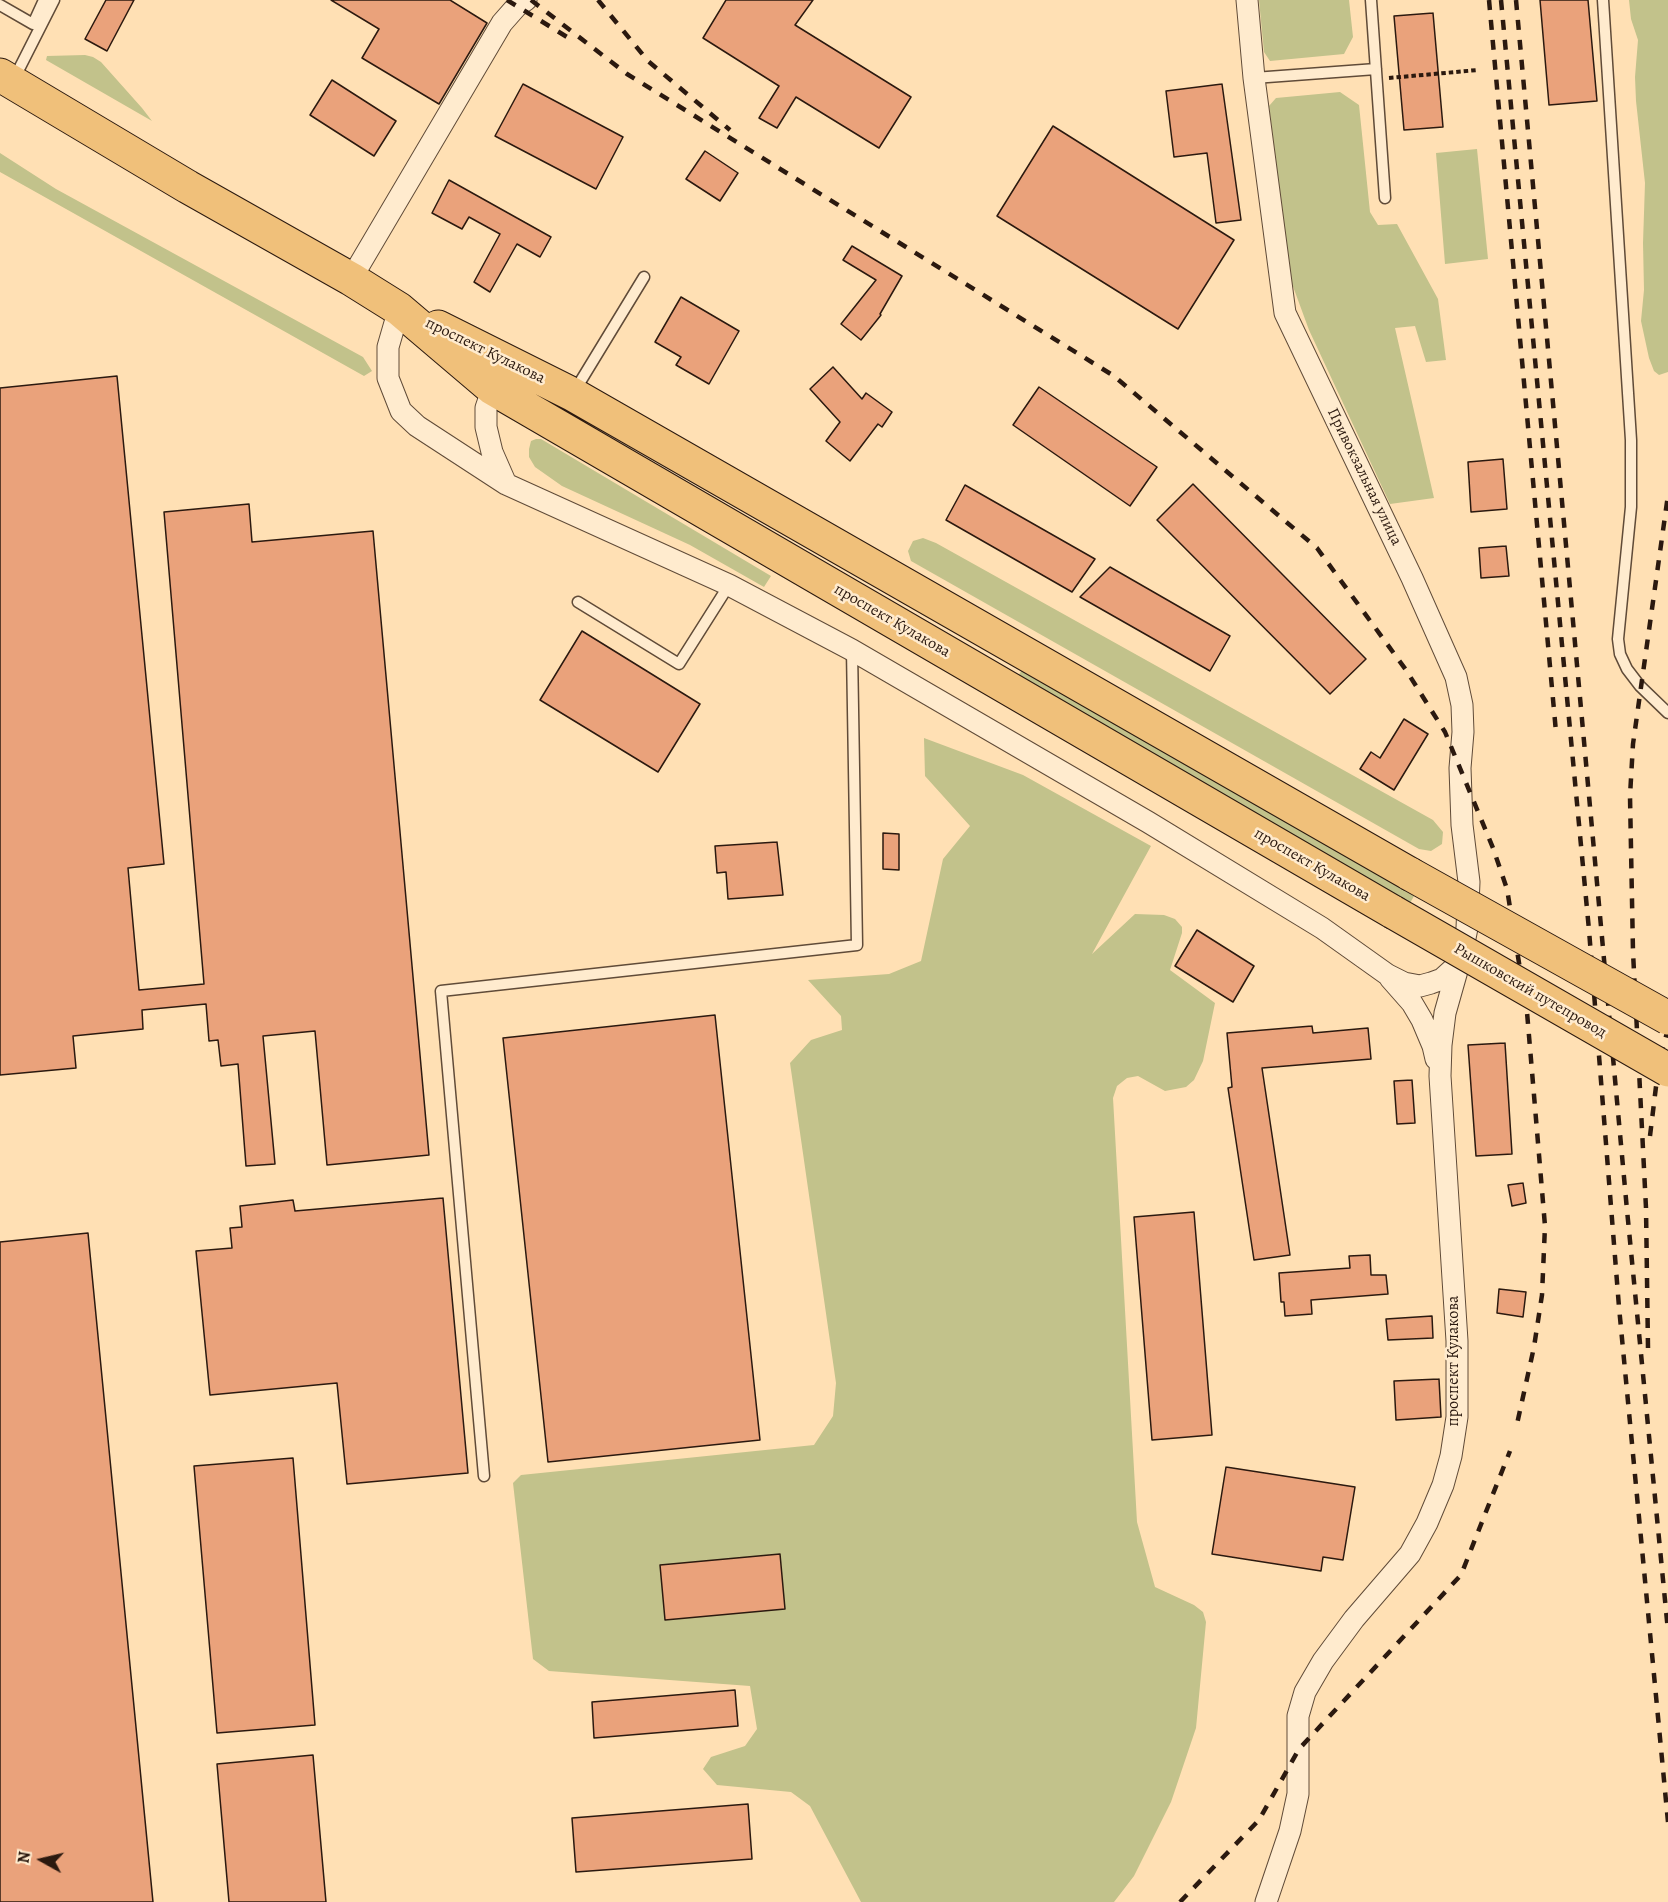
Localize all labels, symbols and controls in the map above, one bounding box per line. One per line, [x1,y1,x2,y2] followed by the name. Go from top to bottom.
[422,314,548,388] street label: проспект Кулакова
[1322,405,1406,549] street label: Привокзальная улица
[831,580,953,662] street label: проспект Кулакова
[1251,824,1373,906] street label: проспект Кулакова
[1450,939,1610,1043] street label: Рышковский путепровод
[1444,1296,1464,1426] street label: проспект Кулакова
[12,1830,72,1890] north arrow
[12,1850,36,1865] text: N

